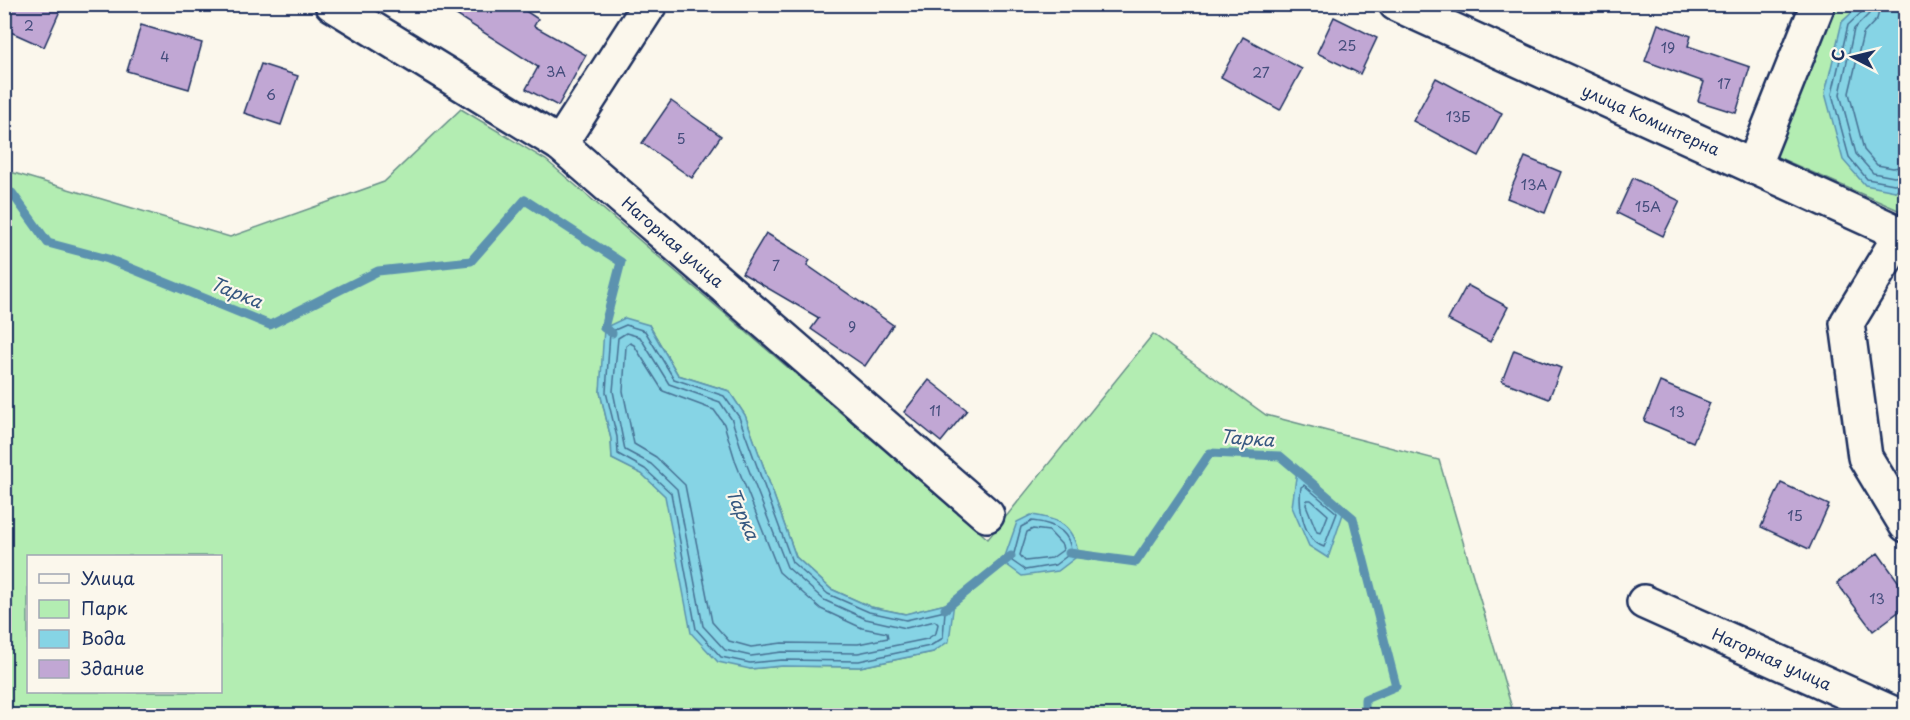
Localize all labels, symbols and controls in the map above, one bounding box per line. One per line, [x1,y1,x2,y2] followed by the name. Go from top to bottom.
[24,15,34,36] house number: 2
[1823,27,1883,87] north arrow
[1338,35,1356,56] house number: 25
[1661,37,1675,58] house number: 19
[160,46,170,67] house number: 4
[1824,48,1850,62] text: С
[546,61,566,82] house number: 3А
[1252,62,1270,83] house number: 27
[1717,73,1731,94] house number: 17
[1578,77,1724,161] street label: улица Коминтерна
[266,84,276,105] house number: 6
[1446,106,1470,127] house number: 13Б
[676,128,686,149] house number: 5
[1521,174,1547,195] house number: 13А
[617,190,730,292] street label: Нагорная улица
[1635,196,1661,217] house number: 15А
[772,255,780,276] house number: 7
[206,269,267,315] water label: Тарка
[848,316,856,337] house number: 9
[929,400,941,421] house number: 11
[1669,401,1685,422] house number: 13
[1219,422,1276,453] water label: Тарка
[720,483,767,544] water label: Тарка
[1787,505,1803,526] house number: 15
[27,555,222,693] legend
[81,564,135,591] text: Улица
[1869,588,1885,609] house number: 13
[81,594,128,621] text: Парк
[1709,621,1836,695] street label: Нагорная улица
[81,624,126,651] text: Вода
[81,654,144,681] text: Здание

